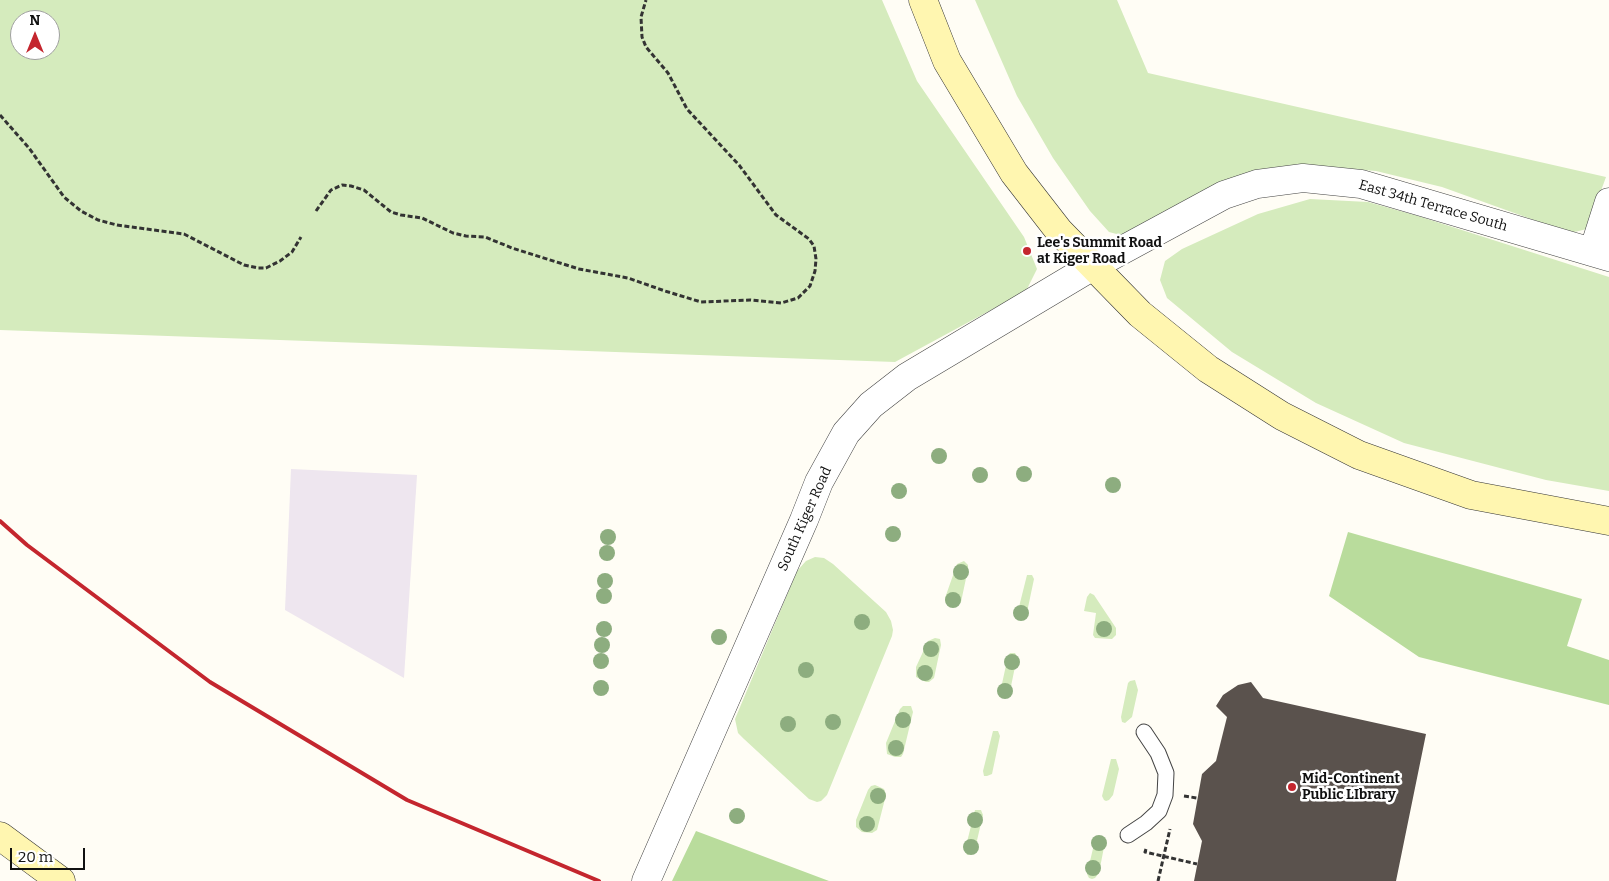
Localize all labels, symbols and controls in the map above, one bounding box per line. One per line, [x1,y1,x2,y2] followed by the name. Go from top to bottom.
[10,10,60,60] north arrow
[30,12,40,29] text: N
[1357,177,1509,235] street label: East 34th Terrace South
[1037,235,1162,268] place label: Lee's Summit Road at Kiger Road
[1021,245,1033,257] marker: Lee's Summit Road at Kiger Road
[774,464,836,574] street label: South Kiger Road
[1302,771,1400,804] place label: Mid-Continent Public LIbrary
[1286,781,1298,793] marker: Mid-Continent Public LIbrary
[12,838,88,870] scale bar
[18,848,53,866] text: 20 m

